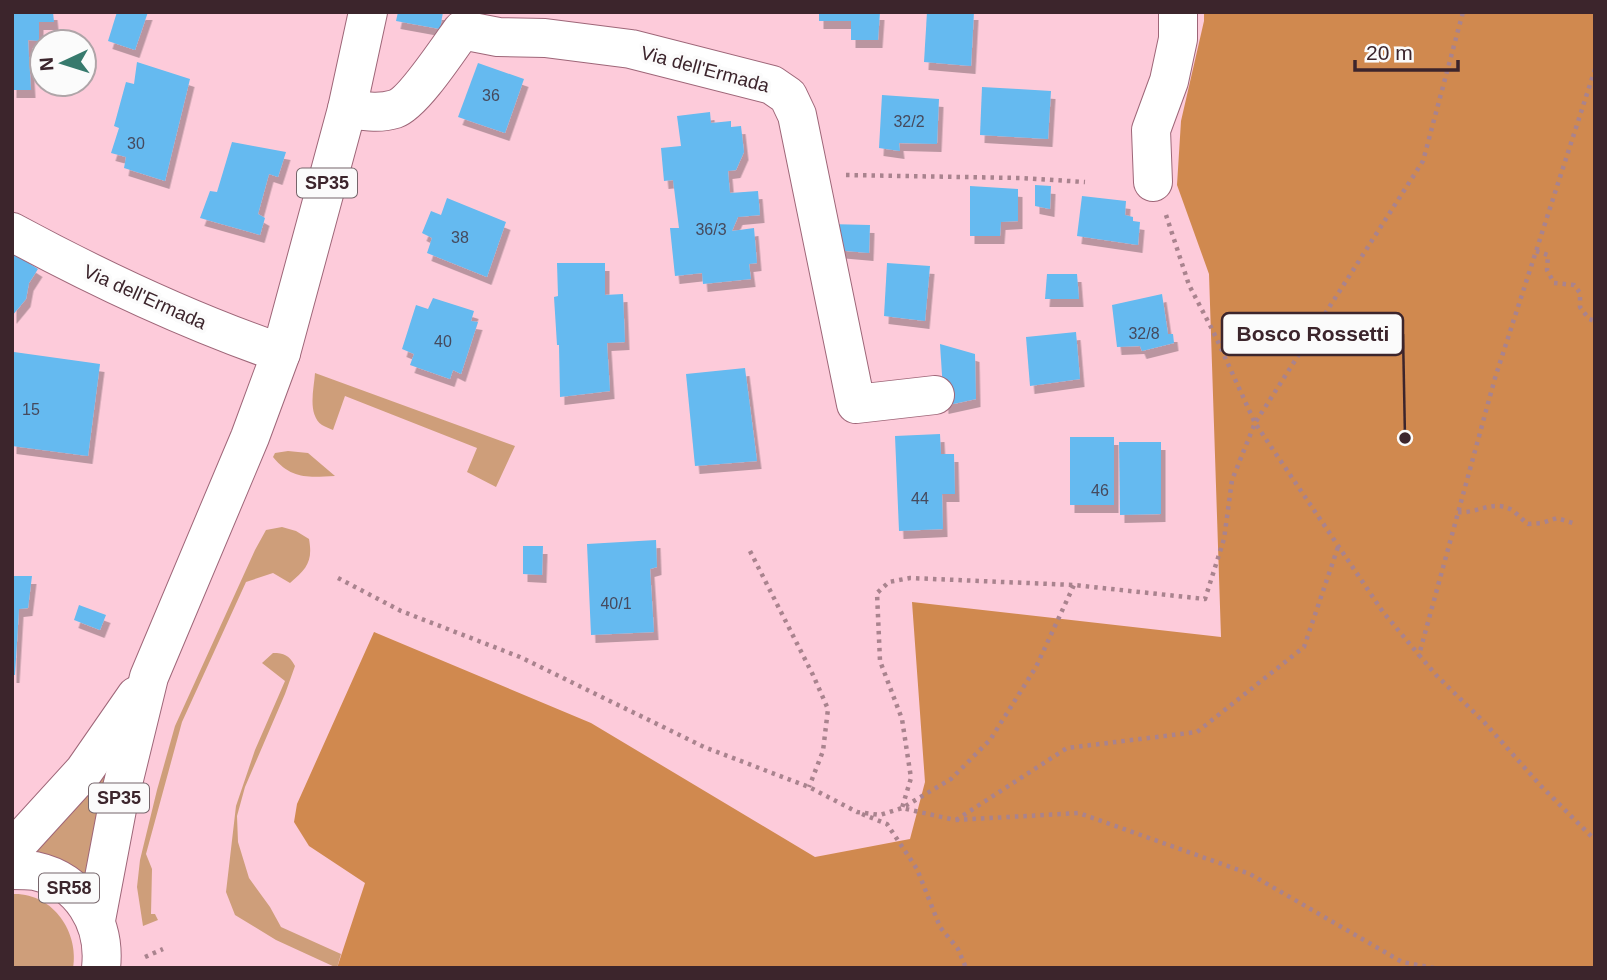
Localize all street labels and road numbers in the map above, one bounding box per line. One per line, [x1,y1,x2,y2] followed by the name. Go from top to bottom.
[638,42,772,96] street label: Via dell'Ermada
[297,168,357,198] road number: SP35
[80,261,210,334] street label: Via dell'Ermada
[89,784,149,812] road number: SP35
[39,874,99,903] road number: SR58

